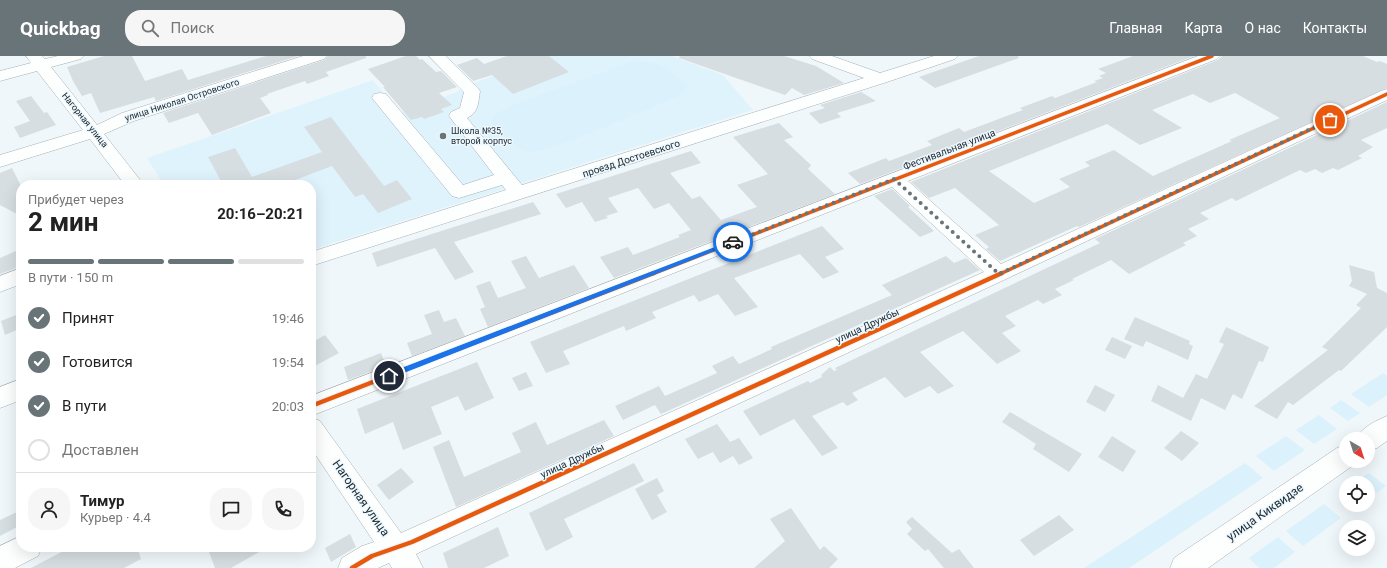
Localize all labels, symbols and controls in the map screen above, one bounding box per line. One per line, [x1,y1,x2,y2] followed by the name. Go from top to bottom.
[125,10,405,46] search box
[20,17,101,40] text: Quickbag
[139,17,161,39] icon: search
[171,19,214,37] text: Поиск
[1109,20,1162,36] text: Главная
[1184,20,1223,36] text: Карта
[1245,20,1281,36] text: О нас
[1303,20,1367,36] text: Контакты
[124,77,240,123] street label: улица Николая Островского
[60,91,110,149] street label: Нагорная улица
[1313,103,1347,137] pin
[1319,109,1341,131] icon: bag
[451,126,512,146] place label: Школа №35, второй корпус
[901,126,997,172] street label: Фестивальная улица
[438,131,448,141] marker: Школа №35, второй корпус
[581,137,682,179] street label: проезд Достоевского
[28,192,124,207] text: Прибудет через
[217,205,304,223] text: 20:16–20:21
[28,207,99,237] text: 2 мин
[713,222,753,262] courier
[722,231,744,253] icon: car
[28,270,113,285] text: В пути · 150 m
[834,306,901,345] street label: улица Дружбы
[28,307,50,329] icon: check
[62,309,114,327] text: Принят
[272,311,304,326] text: 19:46
[28,351,50,373] icon: check
[62,353,133,371] text: Готовится
[272,355,304,370] text: 19:54
[372,359,406,393] pin
[378,365,400,387] icon: home
[28,395,50,417] icon: check
[62,397,107,415] text: В пути
[272,399,304,414] text: 20:03
[1339,432,1375,468] north arrow
[1339,432,1375,556] map controls
[62,441,139,459] text: Доставлен
[539,441,606,480] street label: улица Дружбы
[330,457,392,539] street label: Нагорная улица
[1339,476,1375,512] button: locate
[1224,480,1306,544] street label: улица Киквидзе
[28,488,70,530] button: person
[210,488,252,530] button: chat
[262,488,304,530] button: phone
[80,492,124,510] text: Тимур
[80,510,151,525] text: Курьер · 4.4
[1339,520,1375,556] button: layers

